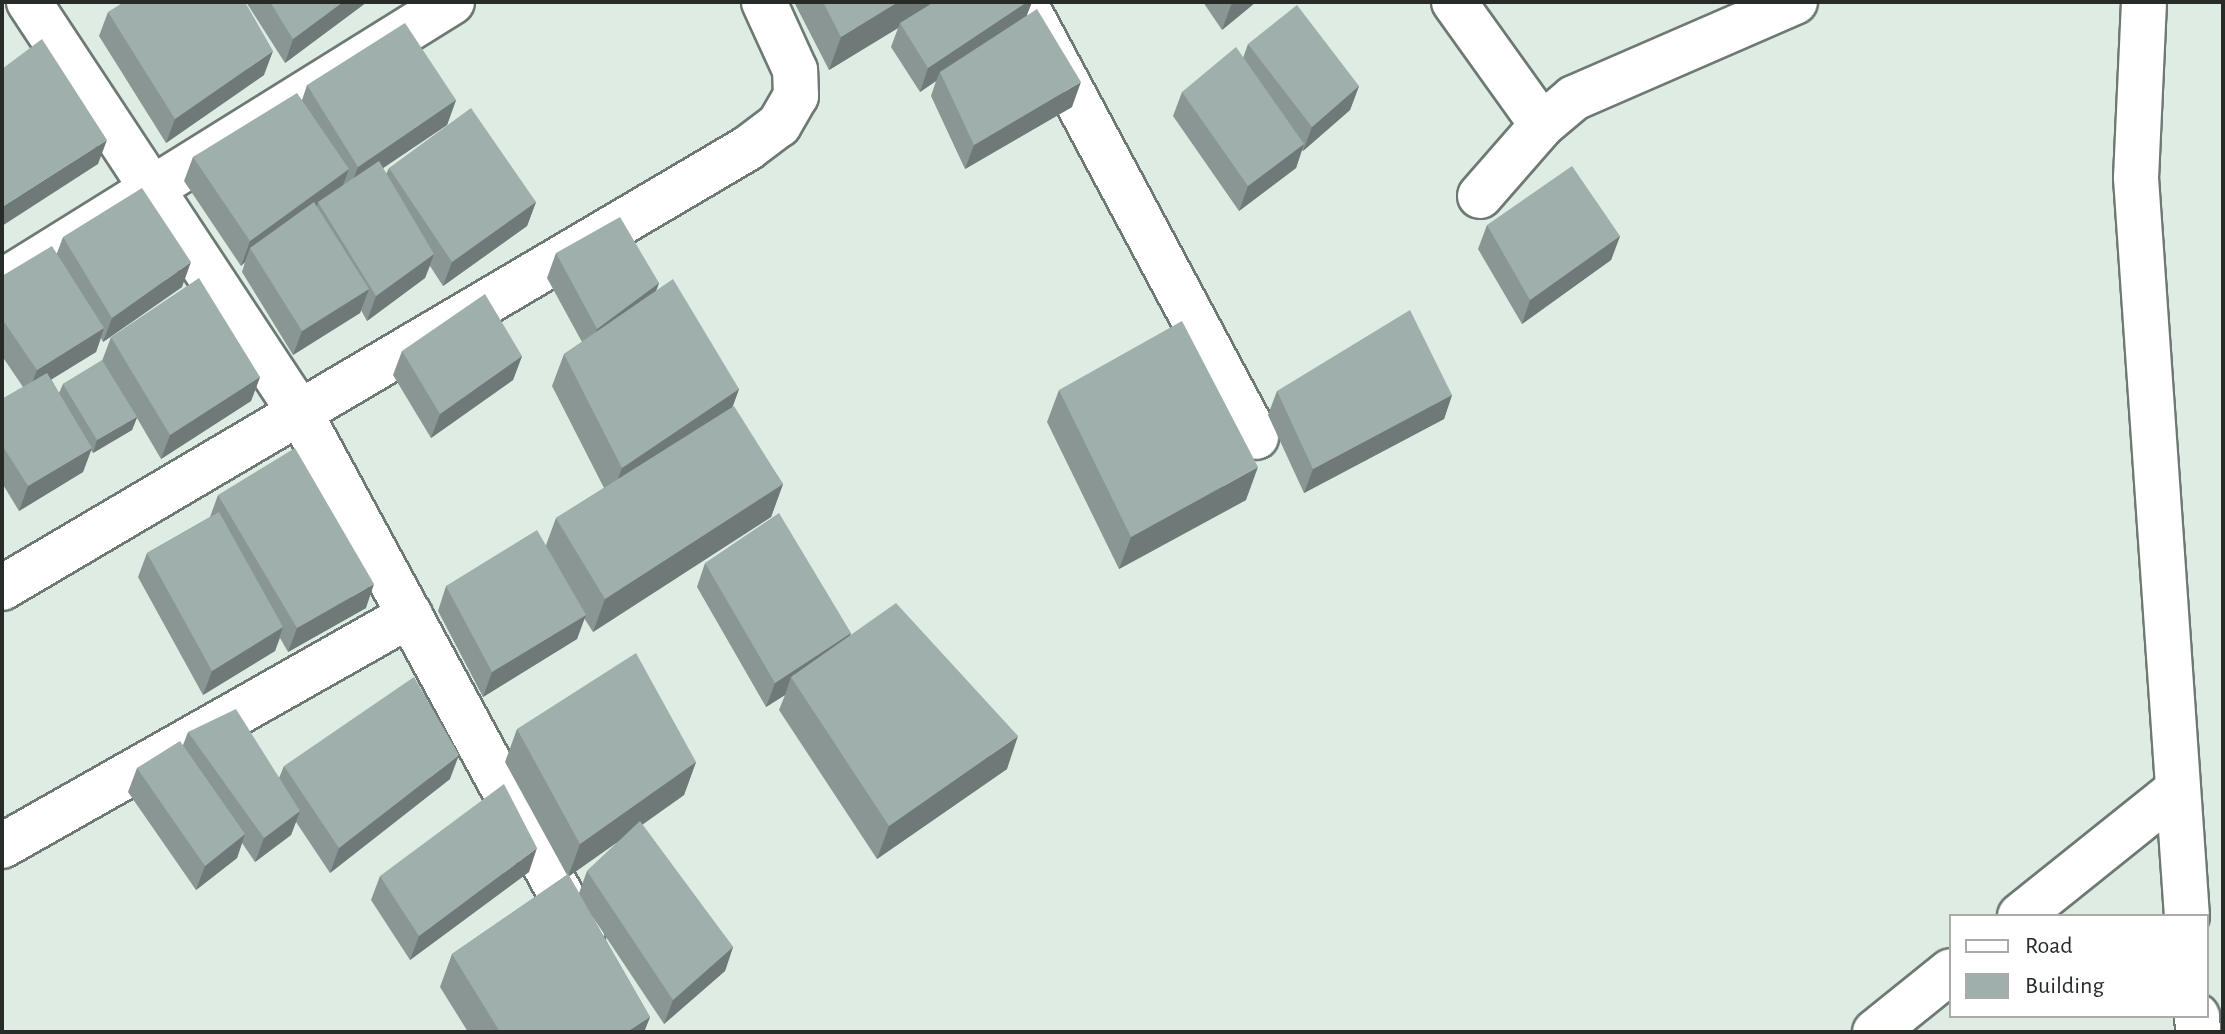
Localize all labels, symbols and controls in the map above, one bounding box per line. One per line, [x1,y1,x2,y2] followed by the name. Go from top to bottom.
[1949,914,2209,1018] legend
[2025,934,2073,958] text: Road
[2025,974,2104,998] text: Building

